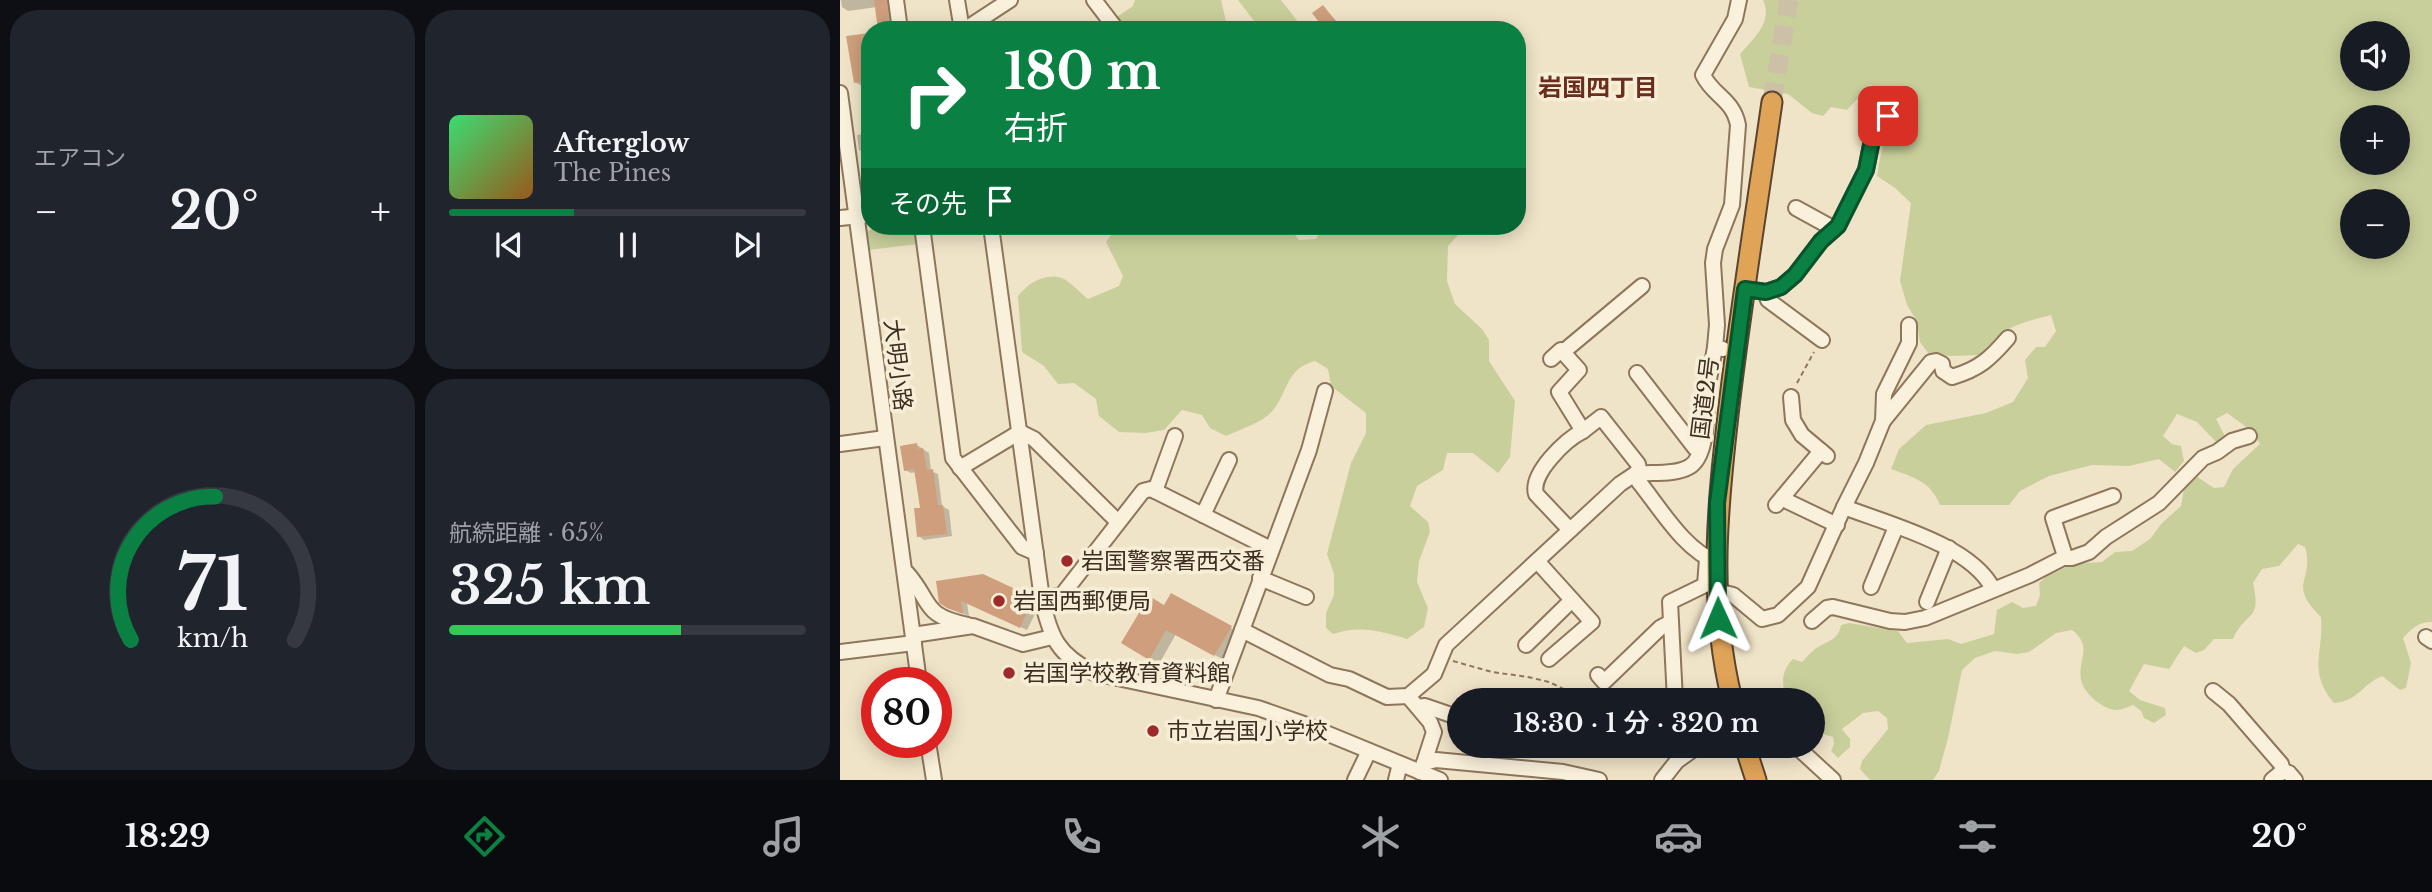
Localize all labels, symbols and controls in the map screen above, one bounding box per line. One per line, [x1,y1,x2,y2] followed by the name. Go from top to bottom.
[2340,21,2410,259] map controls
[2340,21,2410,91] button: sound
[1004,41,1161,102] text: 180 m
[889,49,980,140] icon: right
[1538,73,1658,102] district label: 岩国四丁目
[1858,86,1918,146] pin
[1869,97,1907,135] icon: arrive
[2340,105,2410,175] button: +
[1004,108,1068,148] text: 右折
[554,127,690,159] text: Afterglow
[34,144,126,172] text: エアコン
[554,159,671,187] text: The Pines
[169,179,259,243] text: 20°
[981,182,1019,220] icon: arrive
[34,188,58,235] text: −
[370,188,391,235] text: +
[889,188,967,220] text: その先
[2340,189,2410,259] button: −
[490,226,528,264] icon: previous
[609,226,647,264] icon: pause
[728,226,766,264] icon: next
[878,318,918,412] street label: 大明小路
[1686,355,1724,441] street label: 国道2号
[449,519,604,547] text: 航続距離 · 65%
[177,540,248,631] text: 71
[1081,547,1265,575] place label: 岩国警察署西交番
[1059,553,1075,569] marker: 岩国警察署西交番
[449,554,650,618] text: 325 km
[1681,581,1755,655] position arrow
[1013,587,1151,615] place label: 岩国西郵便局
[991,593,1007,609] marker: 岩国西郵便局
[177,623,248,654] text: km/h
[1023,659,1230,687] place label: 岩国学校教育資料館
[1001,665,1017,681] marker: 岩国学校教育資料館
[861,667,952,758] speed limit sign: 80
[1513,707,1759,739] text: 18:30 · 1 分 · 320 m
[1167,717,1328,745] place label: 市立岩国小学校
[1145,723,1161,739] marker: 市立岩国小学校
[460,812,509,861] icon: directions
[759,812,808,861] icon: music
[1057,812,1106,861] icon: phone
[1356,812,1405,861] icon: climate
[1654,812,1703,861] icon: car
[1953,812,2002,861] icon: filters
[125,816,211,856] text: 18:29
[2251,816,2307,856] text: 20°

